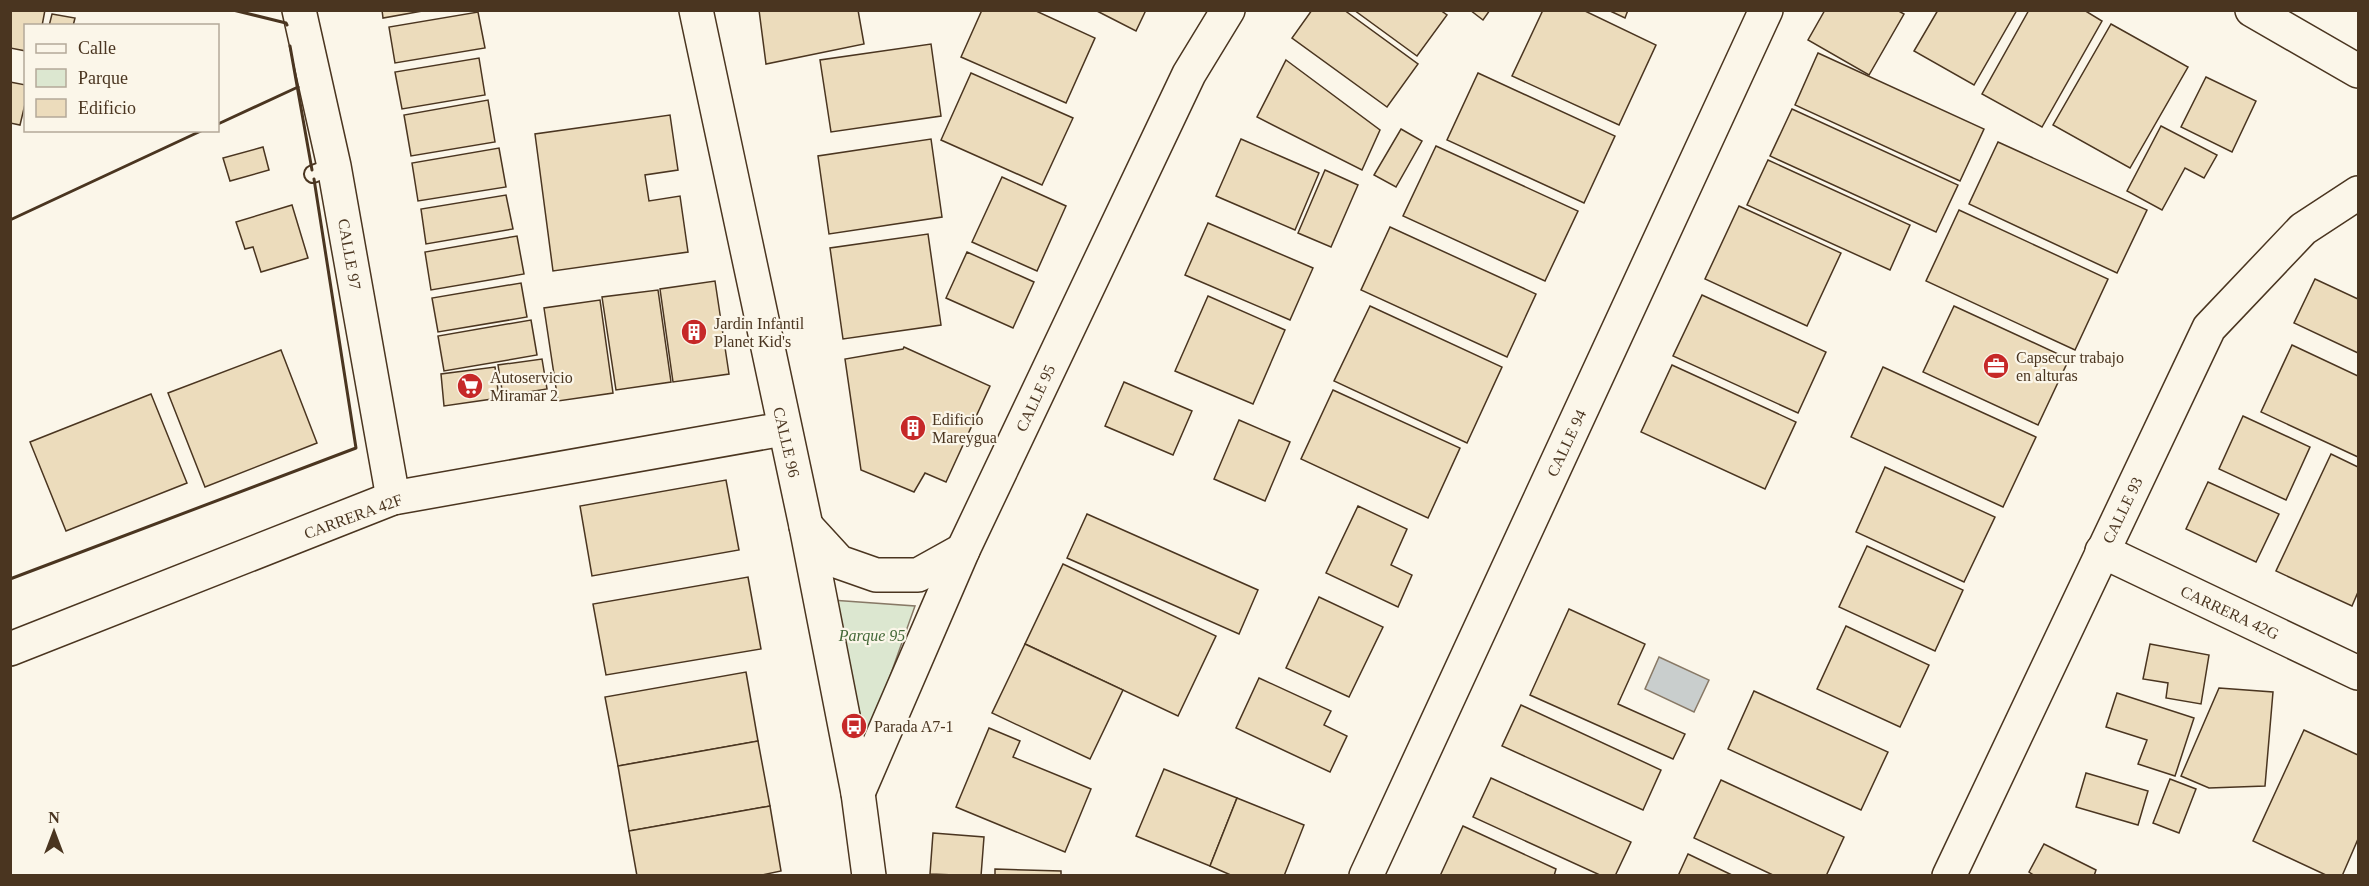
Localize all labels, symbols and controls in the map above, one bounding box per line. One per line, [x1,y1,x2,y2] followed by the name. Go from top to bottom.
[24,24,219,132] legend
[78,38,116,58] text: Calle
[78,68,128,88] text: Parque
[78,98,136,118] text: Edificio
[335,217,364,291] street label: CALLE 97
[714,315,805,350] place label: Jardin Infantil Planet Kid's
[679,317,709,347] building icon: Jardin Infantil Planet Kid's
[2016,349,2124,384] place label: Capsecur trabajo en alturas
[1981,351,2011,381] office icon: Capsecur trabajo en alturas
[1013,362,1058,434] street label: CALLE 95
[490,369,573,404] place label: Autoservicio Miramar 2
[455,371,485,401] supermarket icon: Autoservicio Miramar 2
[770,405,803,479] street label: CALLE 96
[1544,407,1589,479] street label: CALLE 94
[932,411,997,447] place label: Edificio Mareygua
[898,413,928,443] building icon: Edificio Mareygua
[2099,474,2146,546] street label: CALLE 93
[302,491,405,542] street label: CARRERA 42F
[2178,582,2282,643] street label: CARRERA 42G
[838,627,905,645] park label: Parque 95
[839,711,869,741] bus stop icon: Parada A7-1
[874,718,954,735] place label: Parada A7-1
[24,802,84,862] north arrow
[48,809,60,826] text: N

